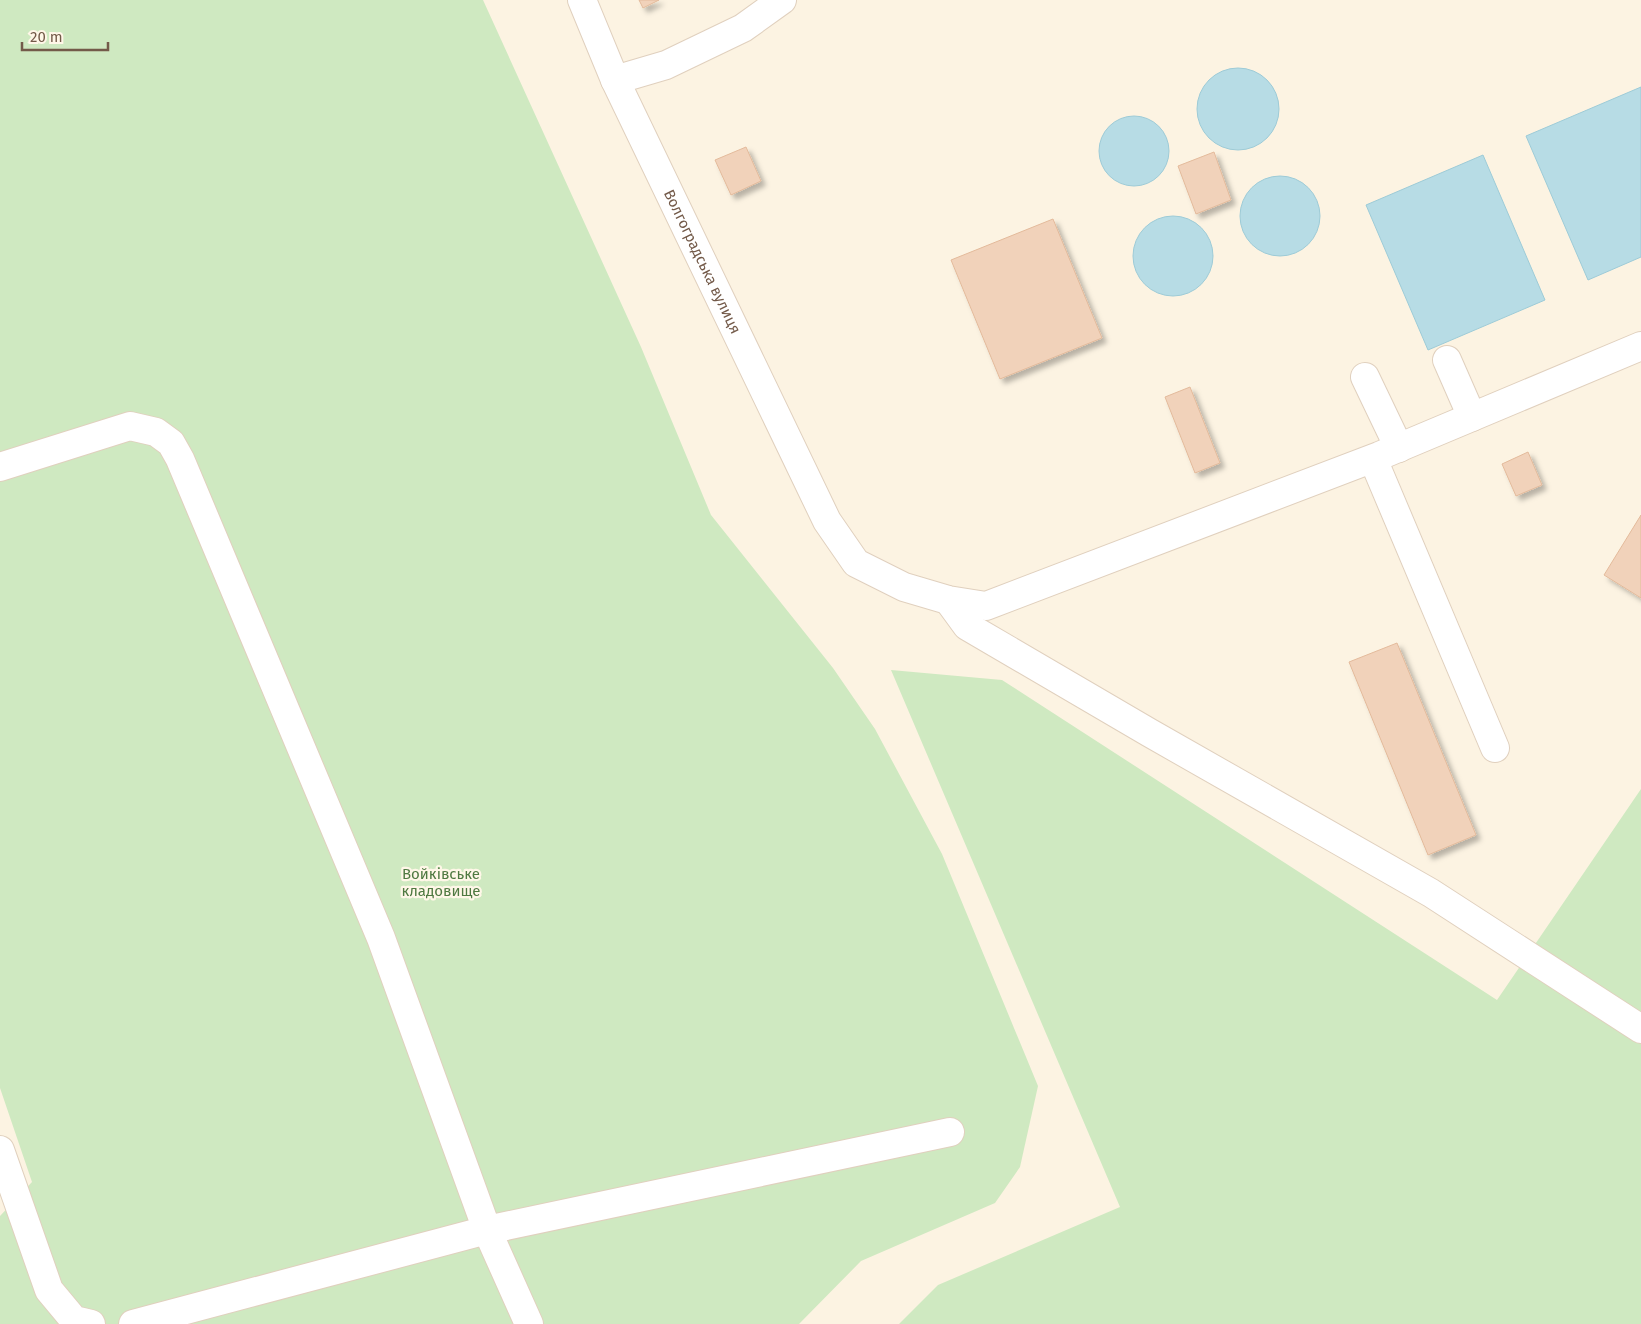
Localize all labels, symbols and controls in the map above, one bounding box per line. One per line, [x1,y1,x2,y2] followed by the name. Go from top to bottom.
[22,20,109,52] scale bar
[30,28,63,46] text: 20 m
[660,187,745,337] street label: Волгоградська вулиця
[401,865,481,900] park label: Войківське кладовище

